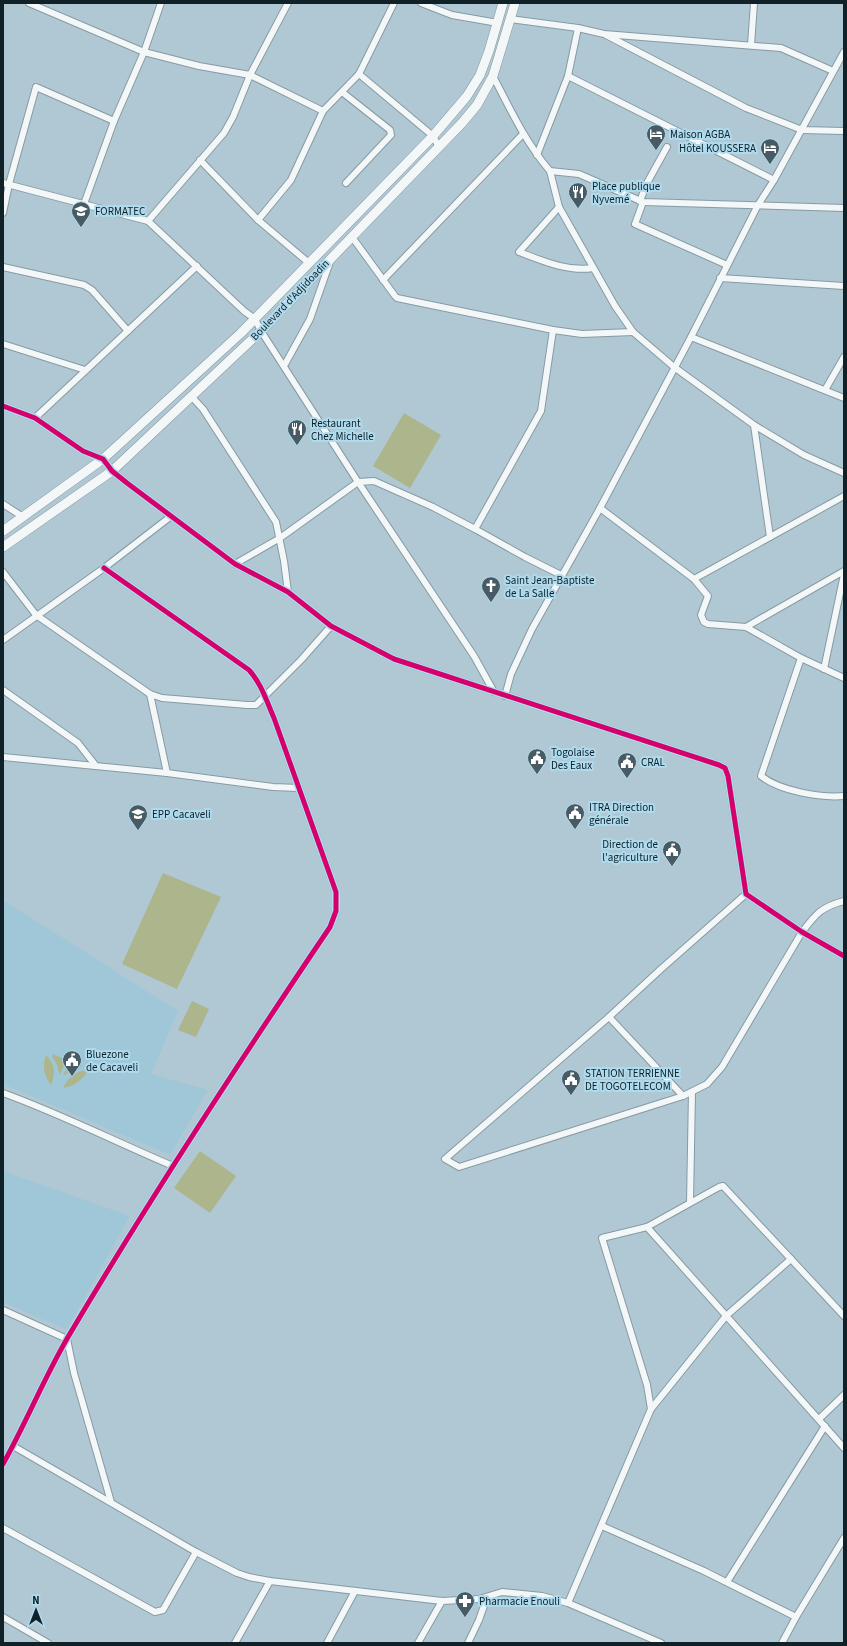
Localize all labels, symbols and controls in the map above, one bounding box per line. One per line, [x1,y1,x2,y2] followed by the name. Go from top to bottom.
[645,123,667,151] hotel icon: Maison AGBA
[670,127,730,142] place label: Maison AGBA
[759,137,781,165] hotel icon: Hôtel KOUSSERA
[679,141,756,156] place label: Hôtel KOUSSERA
[592,179,661,207] place label: Place publique Nyvemé
[567,181,589,209] restaurant icon: Place publique Nyvemé
[70,200,92,228] school or university icon: FORMATEC
[95,204,145,219] place label: FORMATEC
[247,256,333,344] street label: Boulevard d'Adjidoadin
[311,416,374,444] place label: Restaurant Chez Michelle
[286,418,308,446] restaurant icon: Restaurant Chez Michelle
[505,573,595,601] place label: Saint Jean-Baptiste de La Salle
[480,575,502,603] church icon: Saint Jean-Baptiste de La Salle
[551,745,595,773] place label: Togolaise Des Eaux
[526,747,548,775] public building icon: Togolaise Des Eaux
[616,751,638,779] public building icon: CRAL
[641,755,665,770] place label: CRAL
[589,800,654,828] place label: ITRA Direction générale
[564,802,586,830] public building icon: ITRA Direction générale
[127,803,149,831] school or university icon: EPP Cacaveli
[152,807,211,822] place label: EPP Cacaveli
[602,837,659,865] place label: Direction de l'agriculture
[661,839,683,867] public building icon: Direction de l'agriculture
[86,1047,138,1075] place label: Bluezone de Cacaveli
[61,1049,83,1077] public building icon: Bluezone de Cacaveli
[585,1066,680,1094] place label: STATION TERRIENNE DE TOGOTELECOM
[560,1068,582,1096] public building icon: STATION TERRIENNE DE TOGOTELECOM
[16,1590,56,1630] north arrow
[454,1590,476,1618] pharmacy icon: Pharmacie Enouli
[32,1593,40,1608] text: N
[479,1594,560,1609] place label: Pharmacie Enouli

